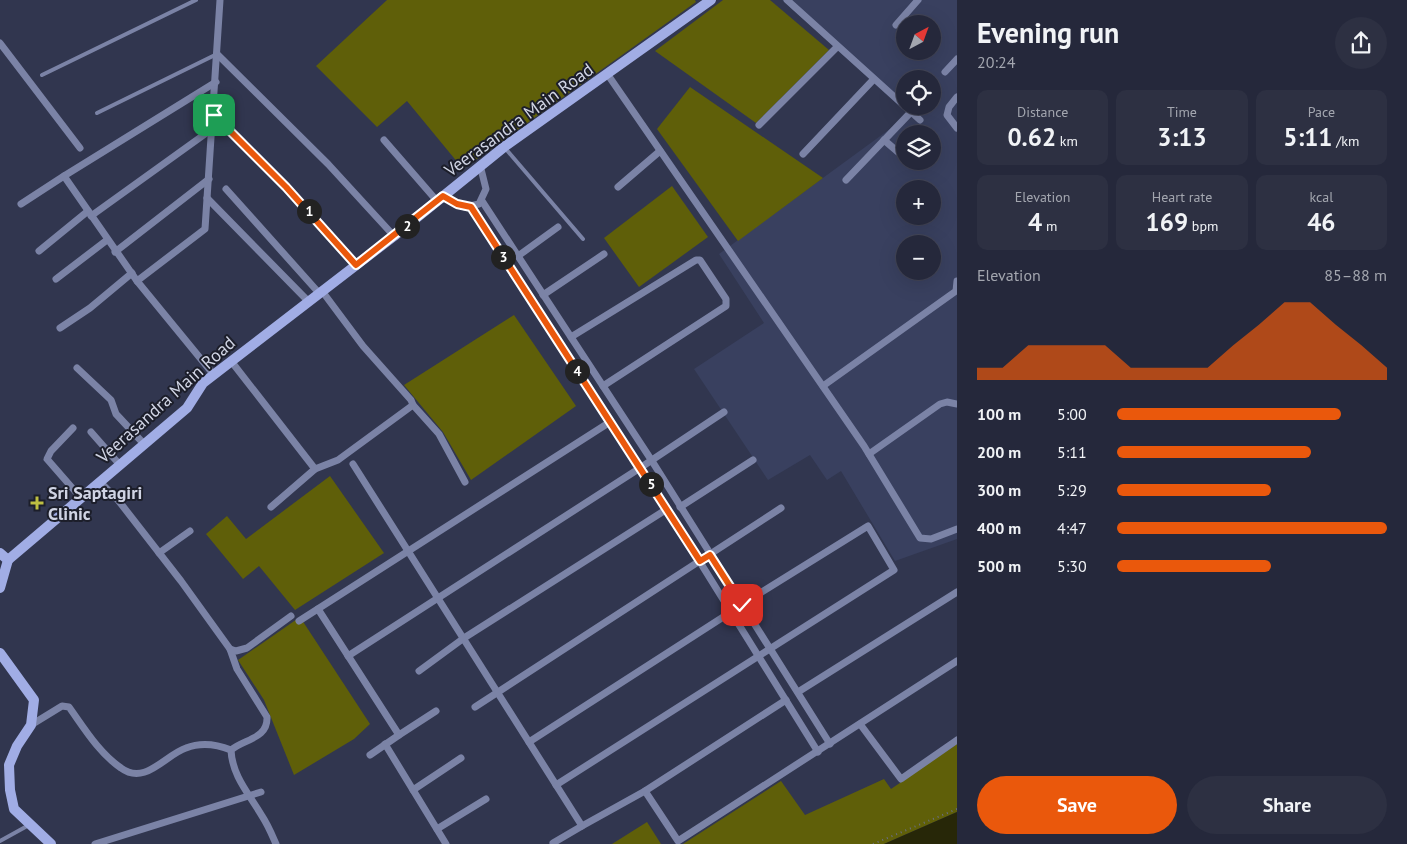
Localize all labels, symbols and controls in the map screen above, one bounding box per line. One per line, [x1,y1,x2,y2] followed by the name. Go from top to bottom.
[977,14,1119,51] text: Evening run
[896,15,941,60] north arrow
[896,15,941,280] map controls
[1335,17,1387,69] button: share
[977,52,1015,72] text: 20:24
[439,58,598,182] street label: Veerasandra Main Road
[896,70,941,115] button: locate
[193,94,235,136] pin
[200,101,228,129] icon: arrive
[1017,103,1068,121] text: Distance
[1167,103,1197,121] text: Time
[1308,103,1335,121] text: Pace
[1007,121,1056,153] text: 0.62
[1157,121,1207,153] text: 3:13
[1283,121,1333,153] text: 5:11
[896,125,941,170] button: layers
[1056,132,1078,150] text: km
[1333,132,1359,150] text: /km
[896,180,941,225] button: +
[1015,188,1071,206] text: Elevation
[1152,188,1212,206] text: Heart rate
[1309,188,1333,206] text: kcal
[296,198,322,224] pin: 1
[306,202,313,220] text: 1
[1028,206,1042,238] text: 4
[1146,206,1188,238] text: 169
[1307,206,1336,238] text: 46
[394,214,420,238] pin: 2
[404,217,411,235] text: 2
[1042,217,1057,235] text: m
[1188,217,1218,235] text: bpm
[896,235,941,280] button: −
[490,244,516,270] pin: 3
[500,248,507,266] text: 3
[977,265,1041,285] text: Elevation
[1324,265,1387,285] text: 85–88 m
[91,331,240,469] street label: Veerasandra Main Road
[564,358,590,384] pin: 4
[574,362,581,380] text: 4
[977,404,1021,424] text: 100 m
[1057,404,1087,424] text: 5:00
[977,442,1021,462] text: 200 m
[1057,442,1087,462] text: 5:11
[638,472,664,496] pin: 5
[648,475,655,493] text: 5
[977,480,1021,500] text: 300 m
[1057,480,1087,500] text: 5:29
[48,481,142,525] place label: Sri Saptagiri Clinic
[30,496,44,510] marker: Sri Saptagiri Clinic
[977,518,1021,538] text: 400 m
[1057,518,1087,538] text: 4:47
[977,556,1021,576] text: 500 m
[1057,556,1087,576] text: 5:30
[721,584,763,626] pin
[728,591,756,619] icon: check
[977,776,1177,834] button: Save
[1187,776,1387,834] button: Share

